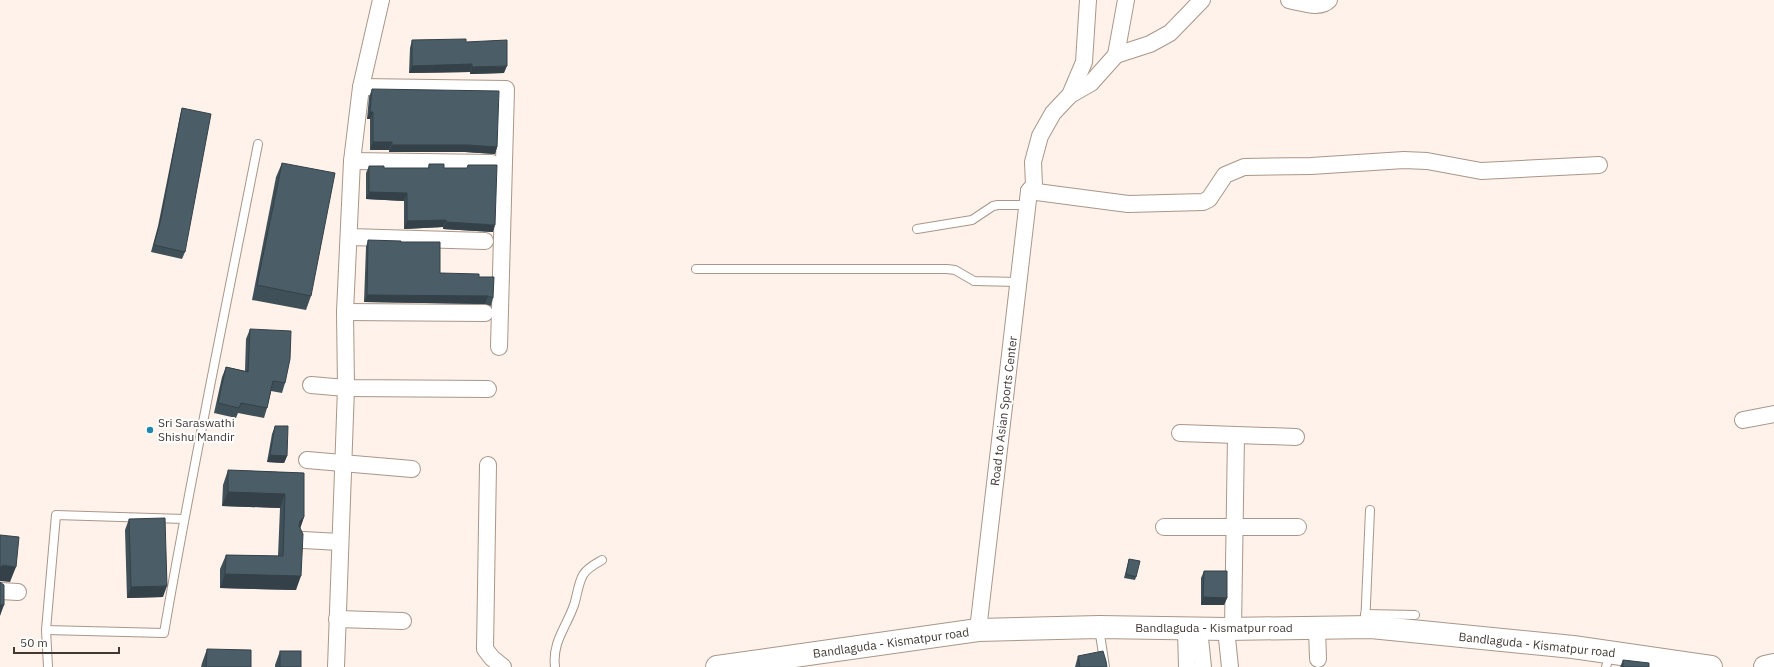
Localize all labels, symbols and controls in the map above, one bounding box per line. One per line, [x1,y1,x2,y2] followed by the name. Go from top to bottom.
[987,335,1020,487] street label: Road to Asian Sports Center
[158,415,235,444] place label: Sri Saraswathi Shishu Mandir
[145,425,155,435] marker: Sri Saraswathi Shishu Mandir
[1135,620,1293,635] street label: Bandlaguda - Kismatpur road
[812,624,970,661] street label: Bandlaguda - Kismatpur road
[14,629,119,655] scale bar
[1458,629,1616,660] street label: Bandlaguda - Kismatpur road
[20,635,48,650] text: 50 m

